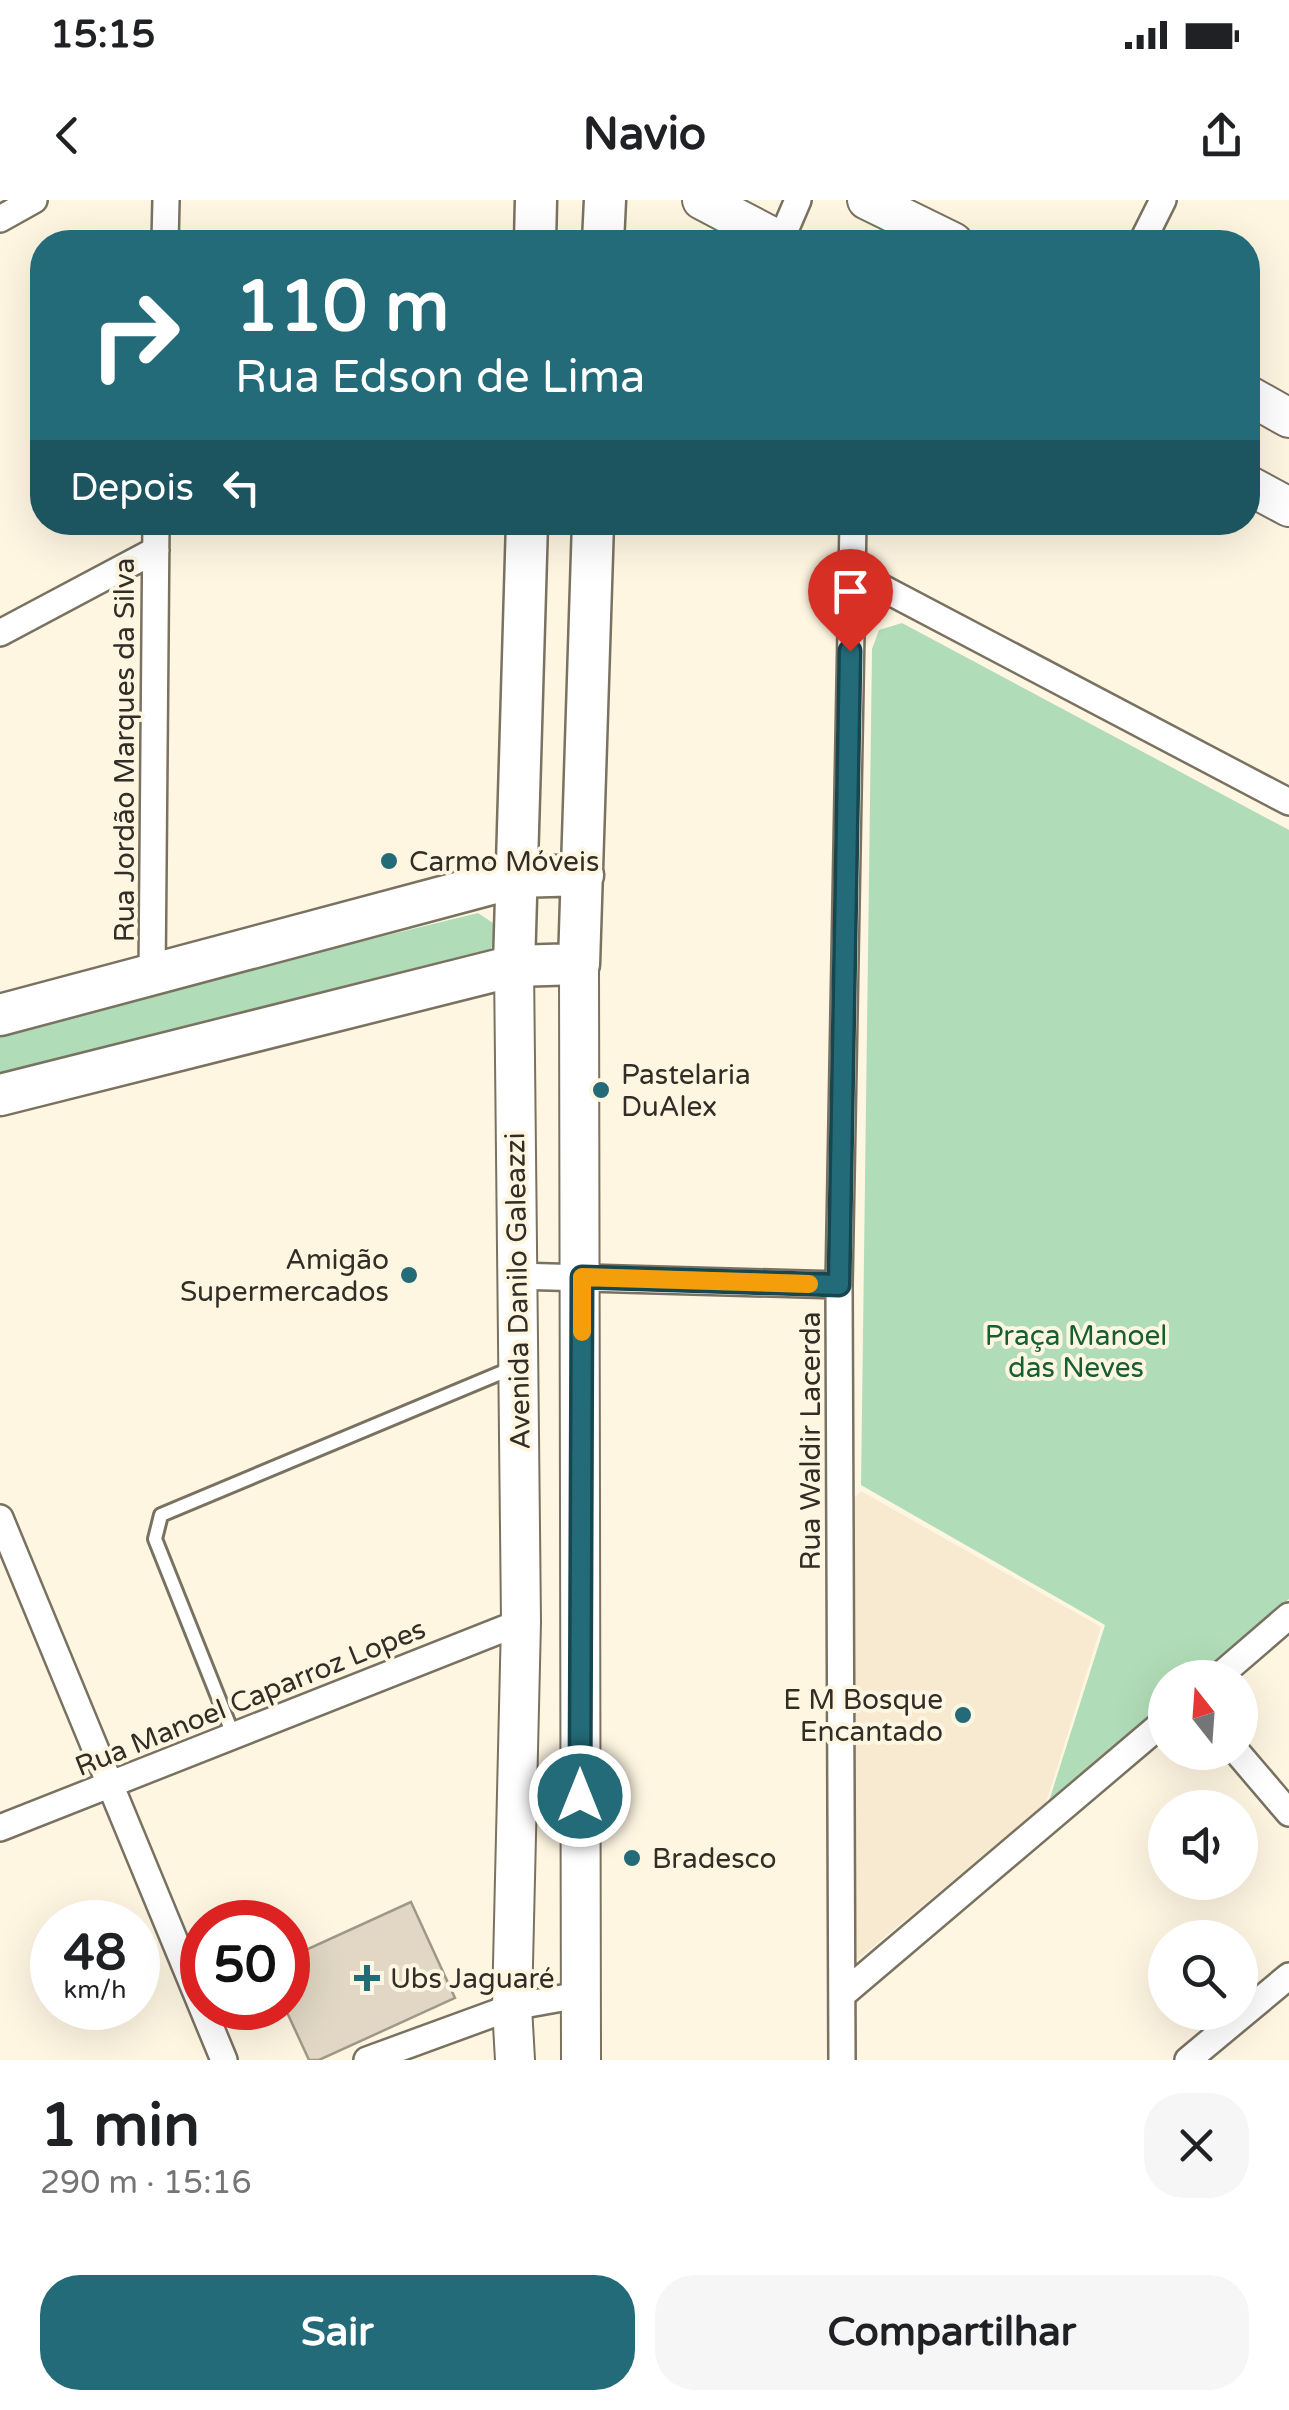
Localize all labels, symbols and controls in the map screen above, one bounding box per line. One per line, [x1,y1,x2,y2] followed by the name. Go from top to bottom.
[50,12,155,58] text: 15:15
[40,108,95,163] icon: back
[583,108,706,162] text: Navio
[1194,108,1249,163] icon: share
[235,266,449,350] text: 110 m
[70,270,200,400] icon: right
[235,351,645,405] text: Rua Edson de Lima
[214,460,269,515] icon: left
[70,465,194,511] text: Depois
[808,549,893,652] pin
[108,558,142,942] street label: Rua Jordão Marques da Silva
[823,564,878,619] icon: arrive
[409,845,599,879] place label: Carmo Móveis
[378,850,400,872] marker: Carmo Móveis
[621,1058,751,1124] place label: Pastelaria DuAlex
[590,1079,612,1101] marker: Pastelaria DuAlex
[498,1132,538,1450] street label: Avenida Danilo Galeazzi
[180,1243,389,1309] place label: Amigão Supermercados
[398,1264,420,1286] marker: Amigão Supermercados
[794,1312,828,1570] street label: Rua Waldir Lacerda
[985,1319,1167,1385] park label: Praça Manoel das Neves
[70,1612,431,1784] street label: Rua Manoel Caparroz Lopes
[1148,1660,1258,1770] north arrow
[1148,1660,1258,2030] map controls
[783,1683,943,1749] place label: E M Bosque Encantado
[952,1704,974,1726] marker: E M Bosque Encantado
[528,1744,632,1848] position arrow
[1148,1790,1258,1900] button: sound
[652,1842,776,1876] place label: Bradesco
[621,1847,643,1869] marker: Bradesco
[180,1900,310,2030] speed limit sign: 50
[1148,1920,1258,2030] button: search
[64,1923,126,1983] text: 48
[390,1962,555,1996] place label: Ubs Jaguaré
[354,1965,380,1991] marker: Ubs Jaguaré
[64,1975,126,2005] text: km/h
[40,2090,200,2162] text: 1 min
[1144,2093,1249,2198] button: close
[40,2164,252,2202] text: 290 m · 15:16
[40,2275,635,2390] button: Sair
[655,2275,1249,2390] button: Compartilhar

